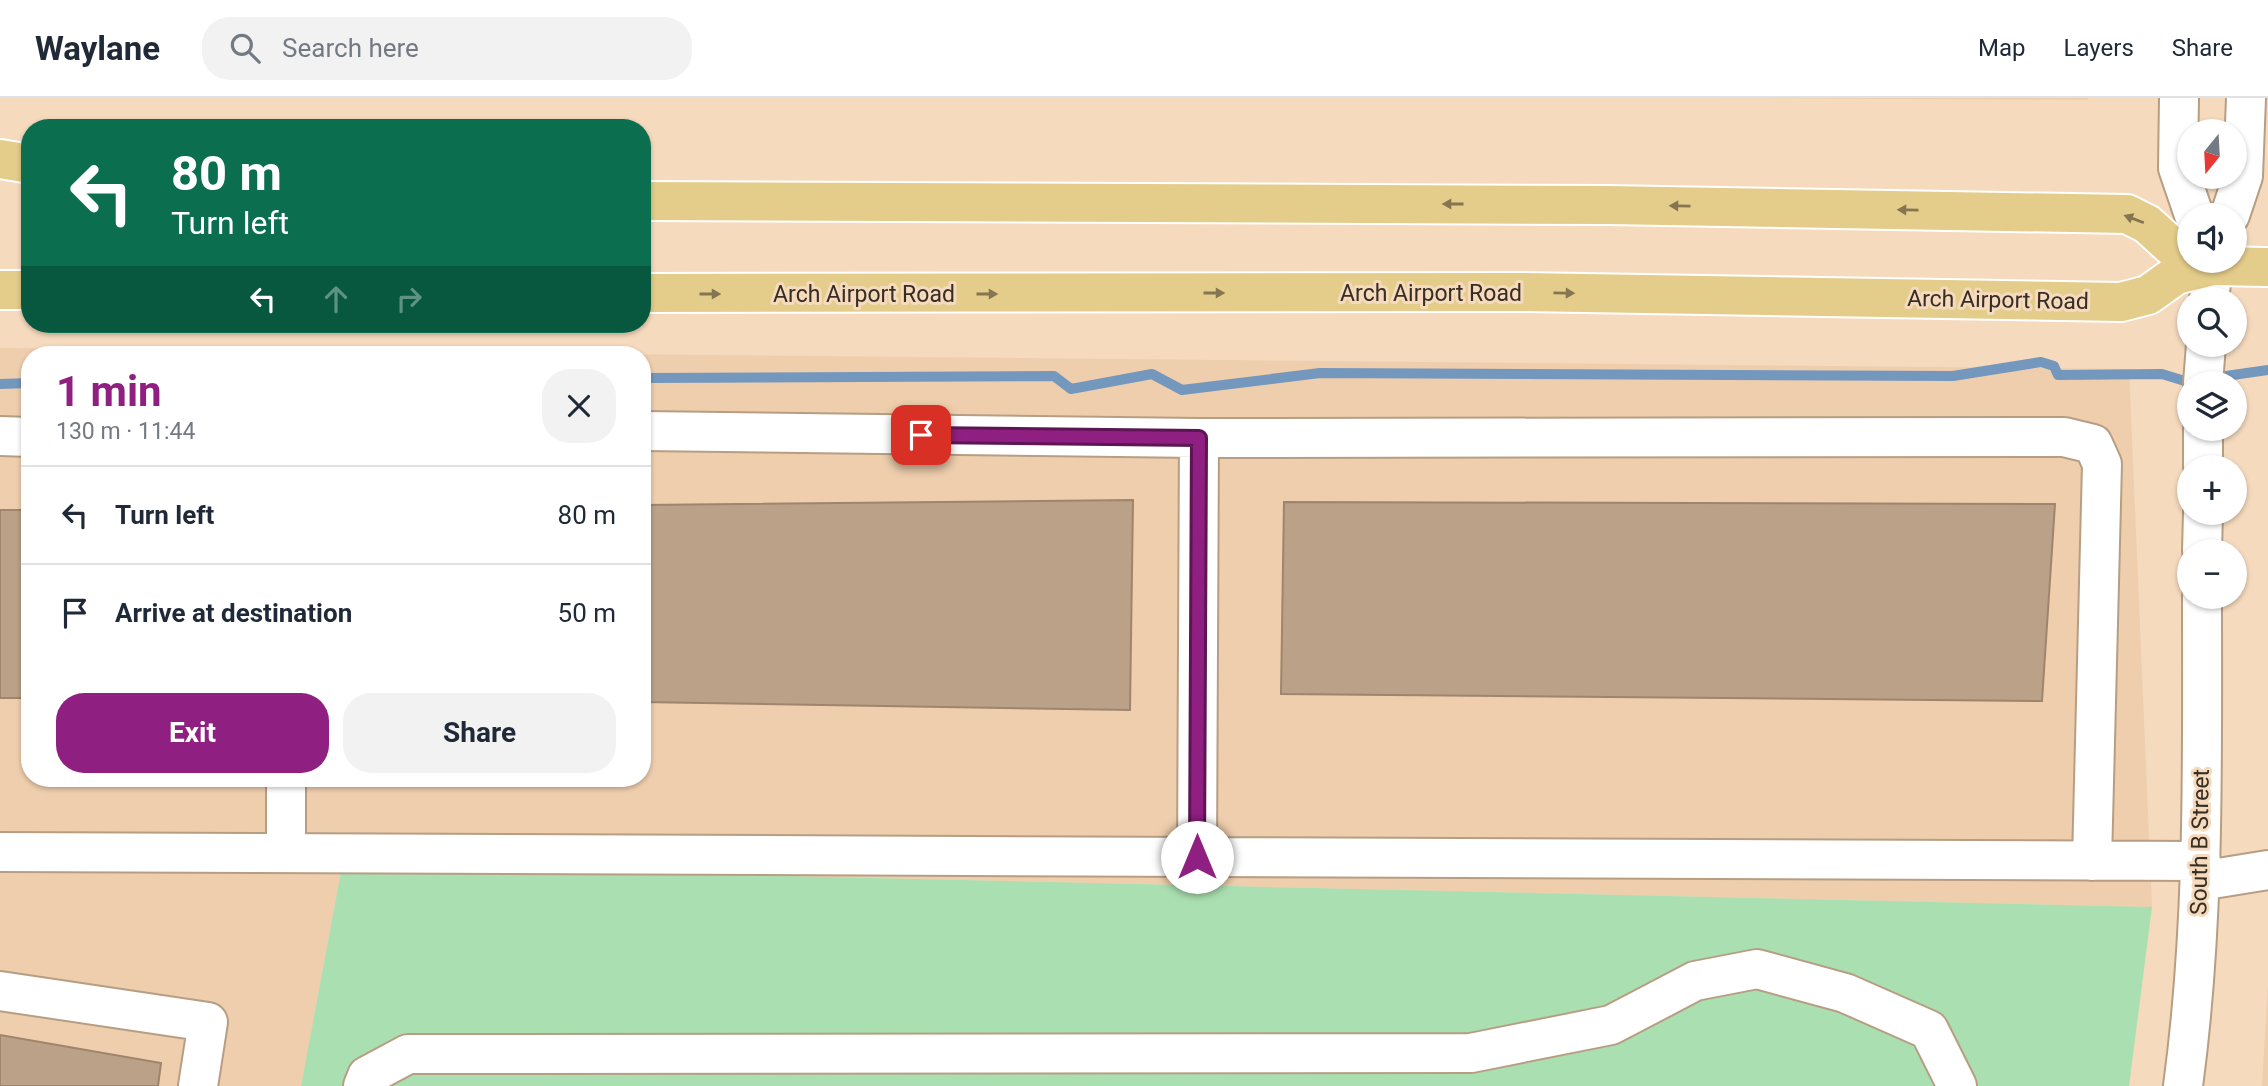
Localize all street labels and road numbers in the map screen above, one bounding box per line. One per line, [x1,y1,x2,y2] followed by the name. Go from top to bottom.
[1340,280,1522,307] street label: Arch Airport Road
[773,281,955,308] street label: Arch Airport Road
[1907,285,2089,315] street label: Arch Airport Road
[2185,769,2215,915] street label: South B Street

